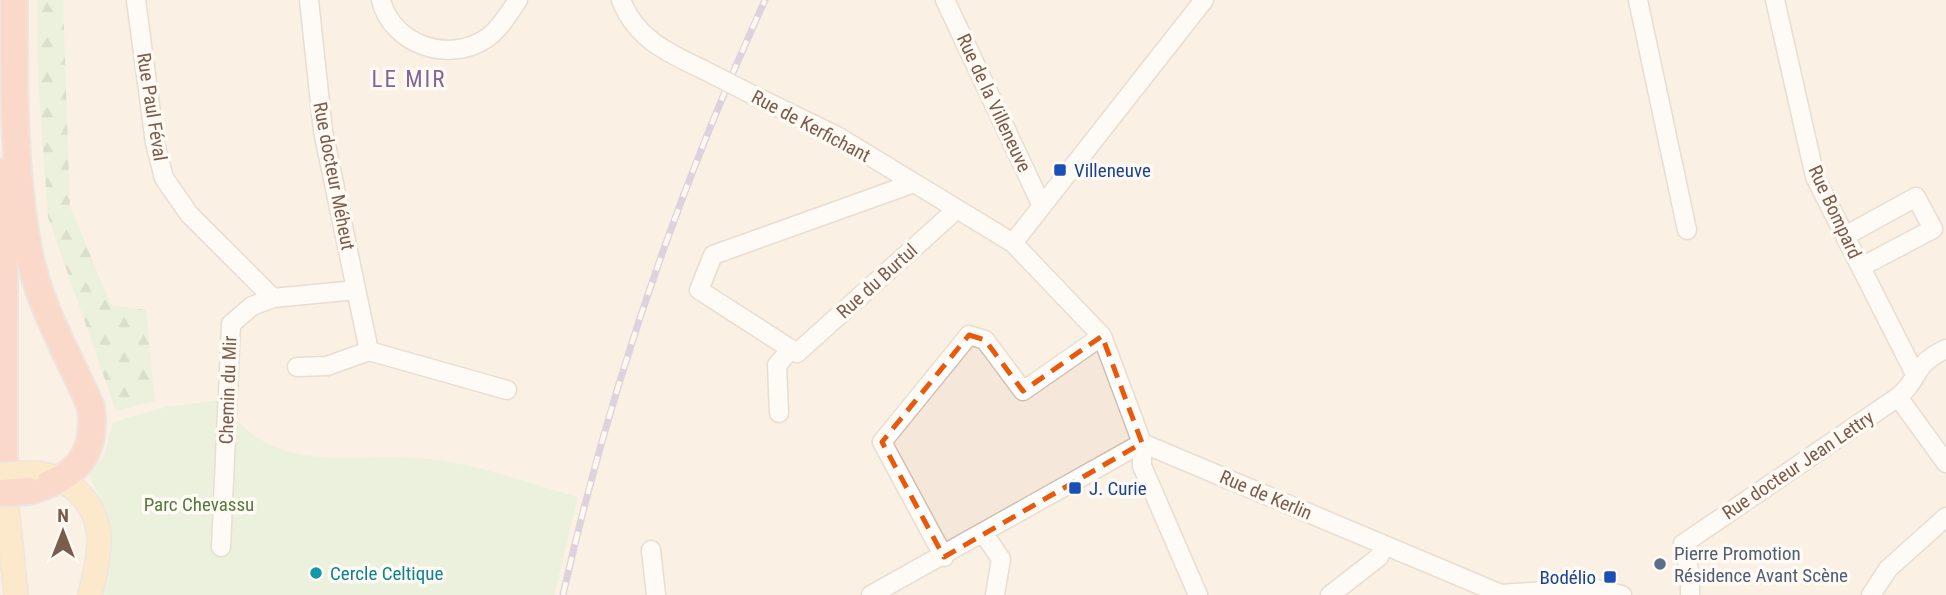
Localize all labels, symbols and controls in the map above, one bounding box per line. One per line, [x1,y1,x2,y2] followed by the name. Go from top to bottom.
[952,30,1036,176] street label: Rue de la Villeneuve
[132,51,172,163] street label: Rue Paul Féval
[372,66,446,93] district label: LE MIR
[748,85,874,167] street label: Rue de Kerfichant
[308,100,360,252] street label: Rue docteur Méheut
[1074,159,1151,182] place label: Villeneuve
[1052,162,1068,178] marker: Villeneuve
[1803,162,1867,262] street label: Rue Bompard
[832,239,922,323] street label: Rue du Burtul
[215,335,241,445] street label: Chemin du Mir
[1718,406,1878,524] street label: Rue docteur Jean Lettry
[1216,465,1316,525] street label: Rue de Kerlin
[1089,477,1147,500] place label: J. Curie
[1067,480,1083,496] marker: J. Curie
[144,493,254,516] park label: Parc Chevassu
[28,497,98,567] north arrow
[57,504,69,527] text: N
[1674,542,1848,587] place label: Pierre Promotion Résidence Avant Scène
[1652,556,1668,572] marker: Pierre Promotion Résidence Avant Scène
[330,562,443,585] place label: Cercle Celtique
[308,565,324,581] marker: Cercle Celtique
[1540,566,1596,589] place label: Bodélio
[1602,569,1618,585] marker: Bodélio

